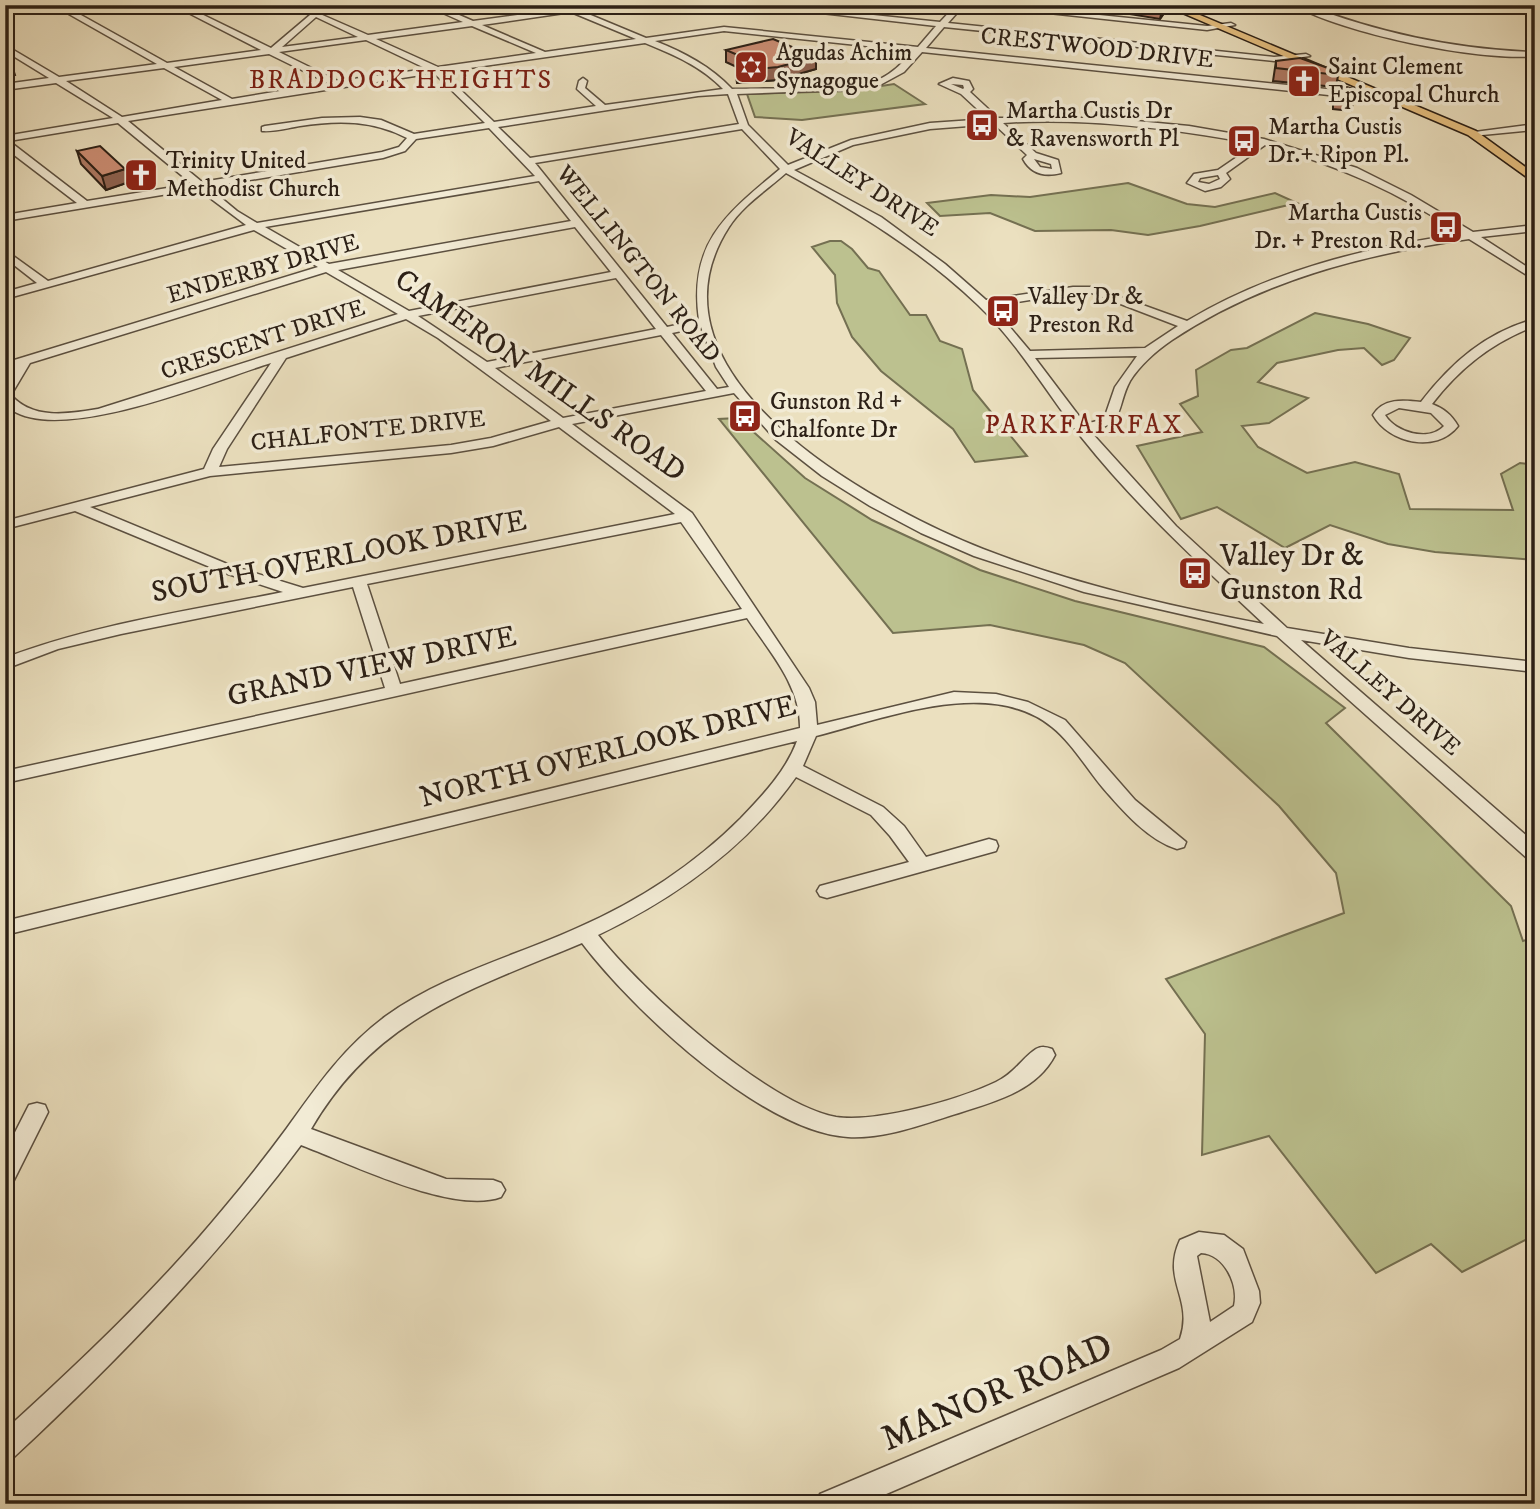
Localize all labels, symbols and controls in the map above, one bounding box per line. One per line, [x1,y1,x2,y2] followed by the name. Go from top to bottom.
[979,21,1215,75] street label: CRESTWOOD DRIVE
[776,38,912,96] place label: Agudas Achim Synagogue
[732,48,770,86] synagogue icon: Agudas Achim Synagogue
[1328,52,1500,110] place label: Saint Clement Episcopal Church
[1285,62,1323,100] church icon: Saint Clement Episcopal Church
[249,64,553,97] district label: BRADDOCK HEIGHTS
[1006,96,1180,154] place label: Martha Custis Dr & Ravensworth Pl
[963,106,1001,144] bus stop icon: Martha Custis Dr & Ravensworth Pl
[1268,112,1409,170] place label: Martha Custis Dr.+ Ripon Pl.
[779,122,944,244] street label: VALLEY DRIVE
[1225,122,1263,160] bus stop icon: Martha Custis Dr.+ Ripon Pl.
[166,146,341,204] place label: Trinity United Methodist Church
[122,156,160,194] church icon: Trinity United Methodist Church
[549,159,727,369] street label: WELLINGTON ROAD
[1254,198,1422,256] place label: Martha Custis Dr. + Preston Rd.
[1427,208,1465,246] bus stop icon: Martha Custis Dr. + Preston Rd.
[164,227,362,311] street label: ENDERBY DRIVE
[387,261,693,491] street label: CAMERON MILLS ROAD
[1027,282,1143,340] place label: Valley Dr & Preston Rd
[984,292,1022,330] bus stop icon: Valley Dr & Preston Rd
[157,293,369,387] street label: CRESCENT DRIVE
[770,387,903,445] place label: Gunston Rd + Chalfonte Dr
[726,397,764,435] bus stop icon: Gunston Rd + Chalfonte Dr
[249,404,487,458] street label: CHALFONTE DRIVE
[985,409,1183,442] district label: PARKFAIRFAX
[148,502,530,612] street label: SOUTH OVERLOOK DRIVE
[1219,538,1364,609] place label: Valley Dr & Gunston Rd
[1176,554,1214,592] bus stop icon: Valley Dr & Gunston Rd
[224,618,520,716] street label: GRAND VIEW DRIVE
[1313,623,1467,762] street label: VALLEY DRIVE
[416,687,800,817] street label: NORTH OVERLOOK DRIVE
[874,1323,1120,1463] street label: MANOR ROAD

